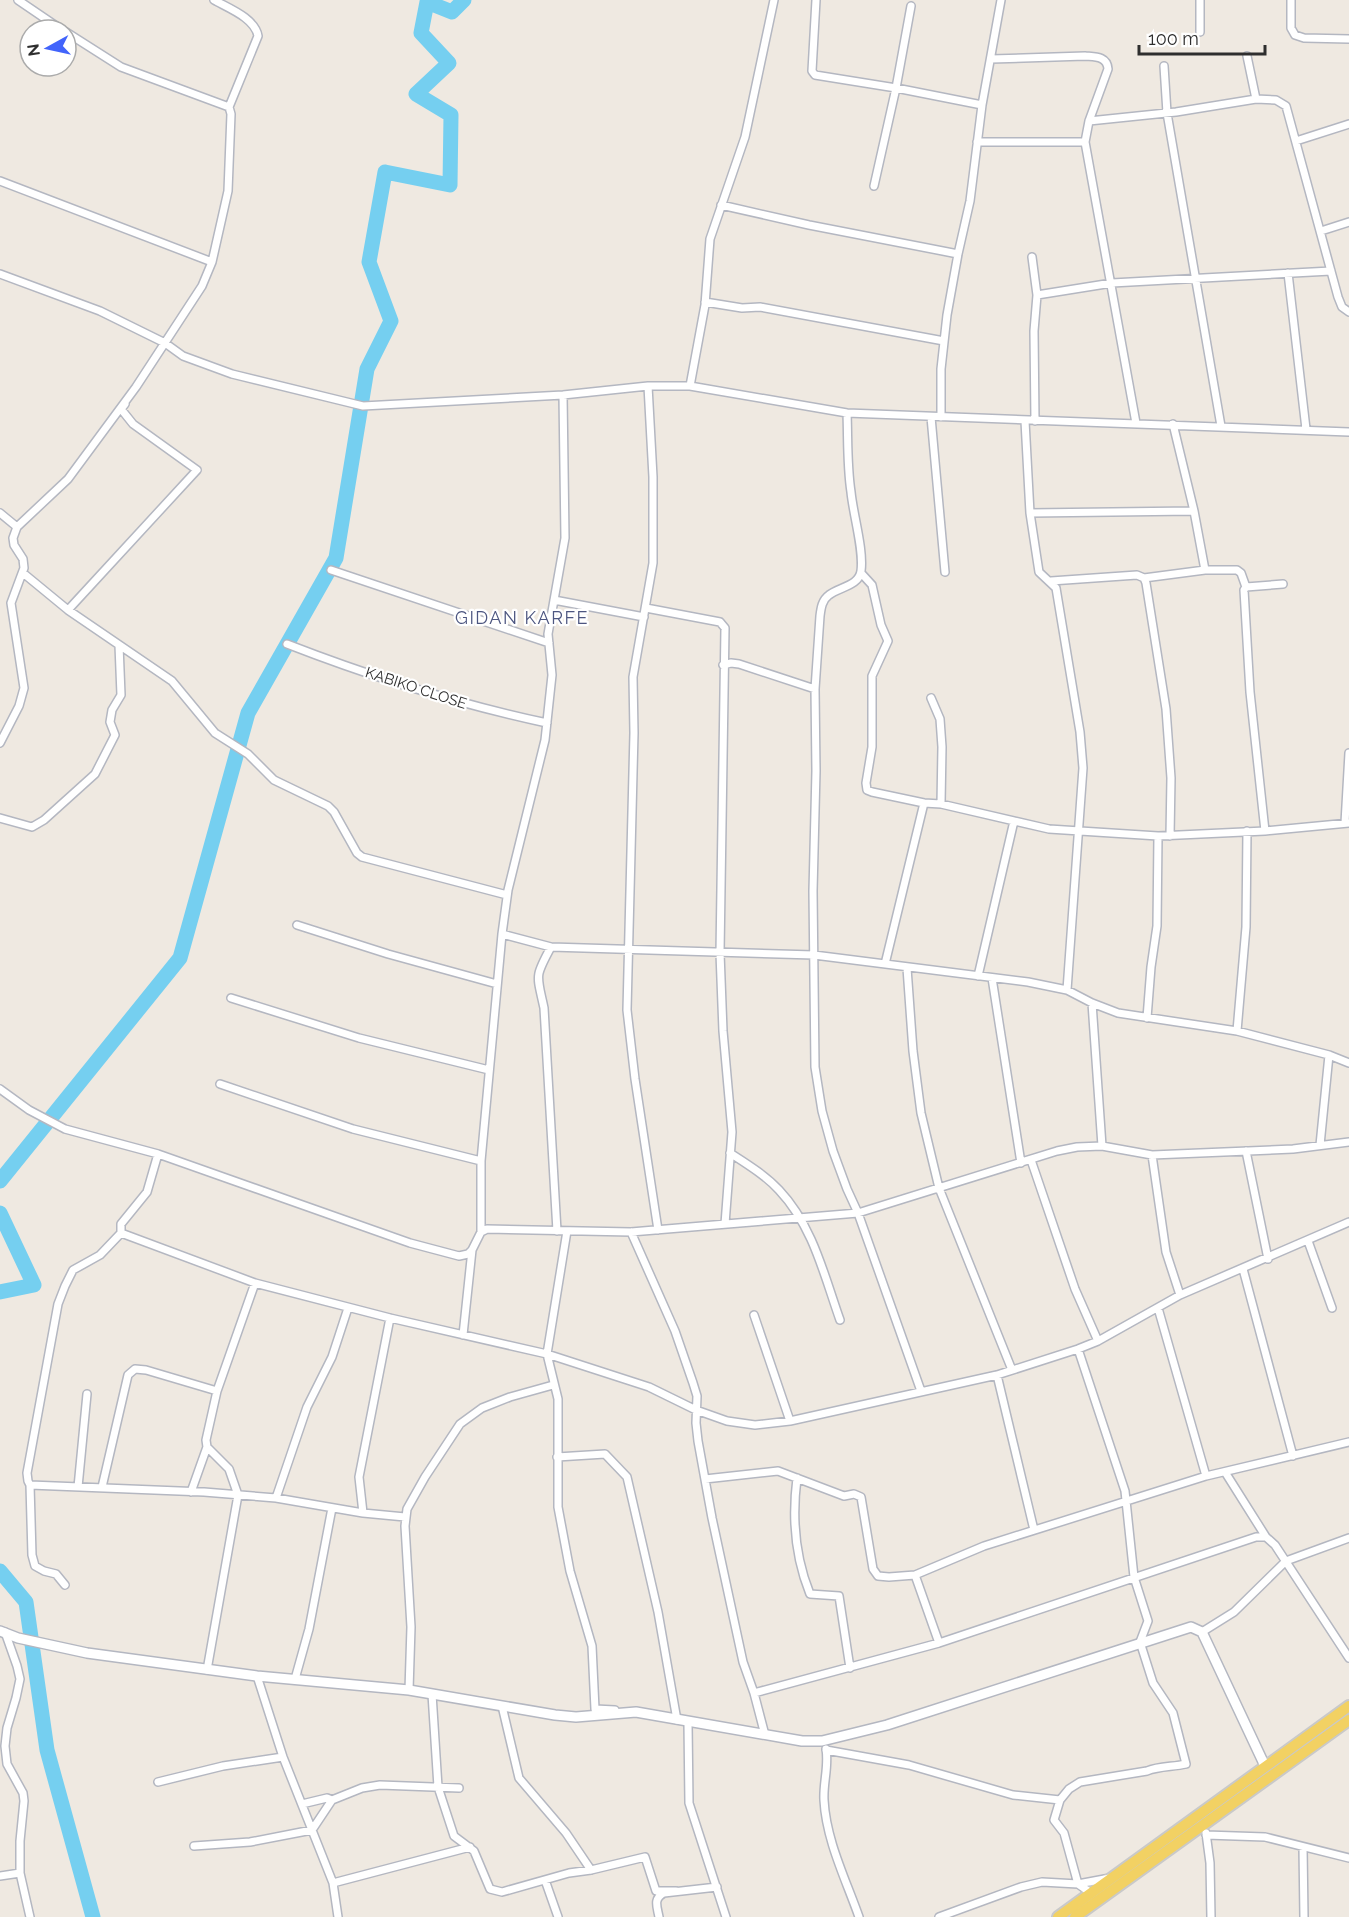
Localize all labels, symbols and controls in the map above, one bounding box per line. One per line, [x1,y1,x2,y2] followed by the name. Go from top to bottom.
[18,18,78,78] north arrow
[1139,18,1265,56] scale bar
[1148,28,1199,49] text: 100 m
[23,43,44,57] text: N
[455,607,589,628] district label: GIDAN KARFE
[363,663,469,713] street label: KABIKO CLOSE

